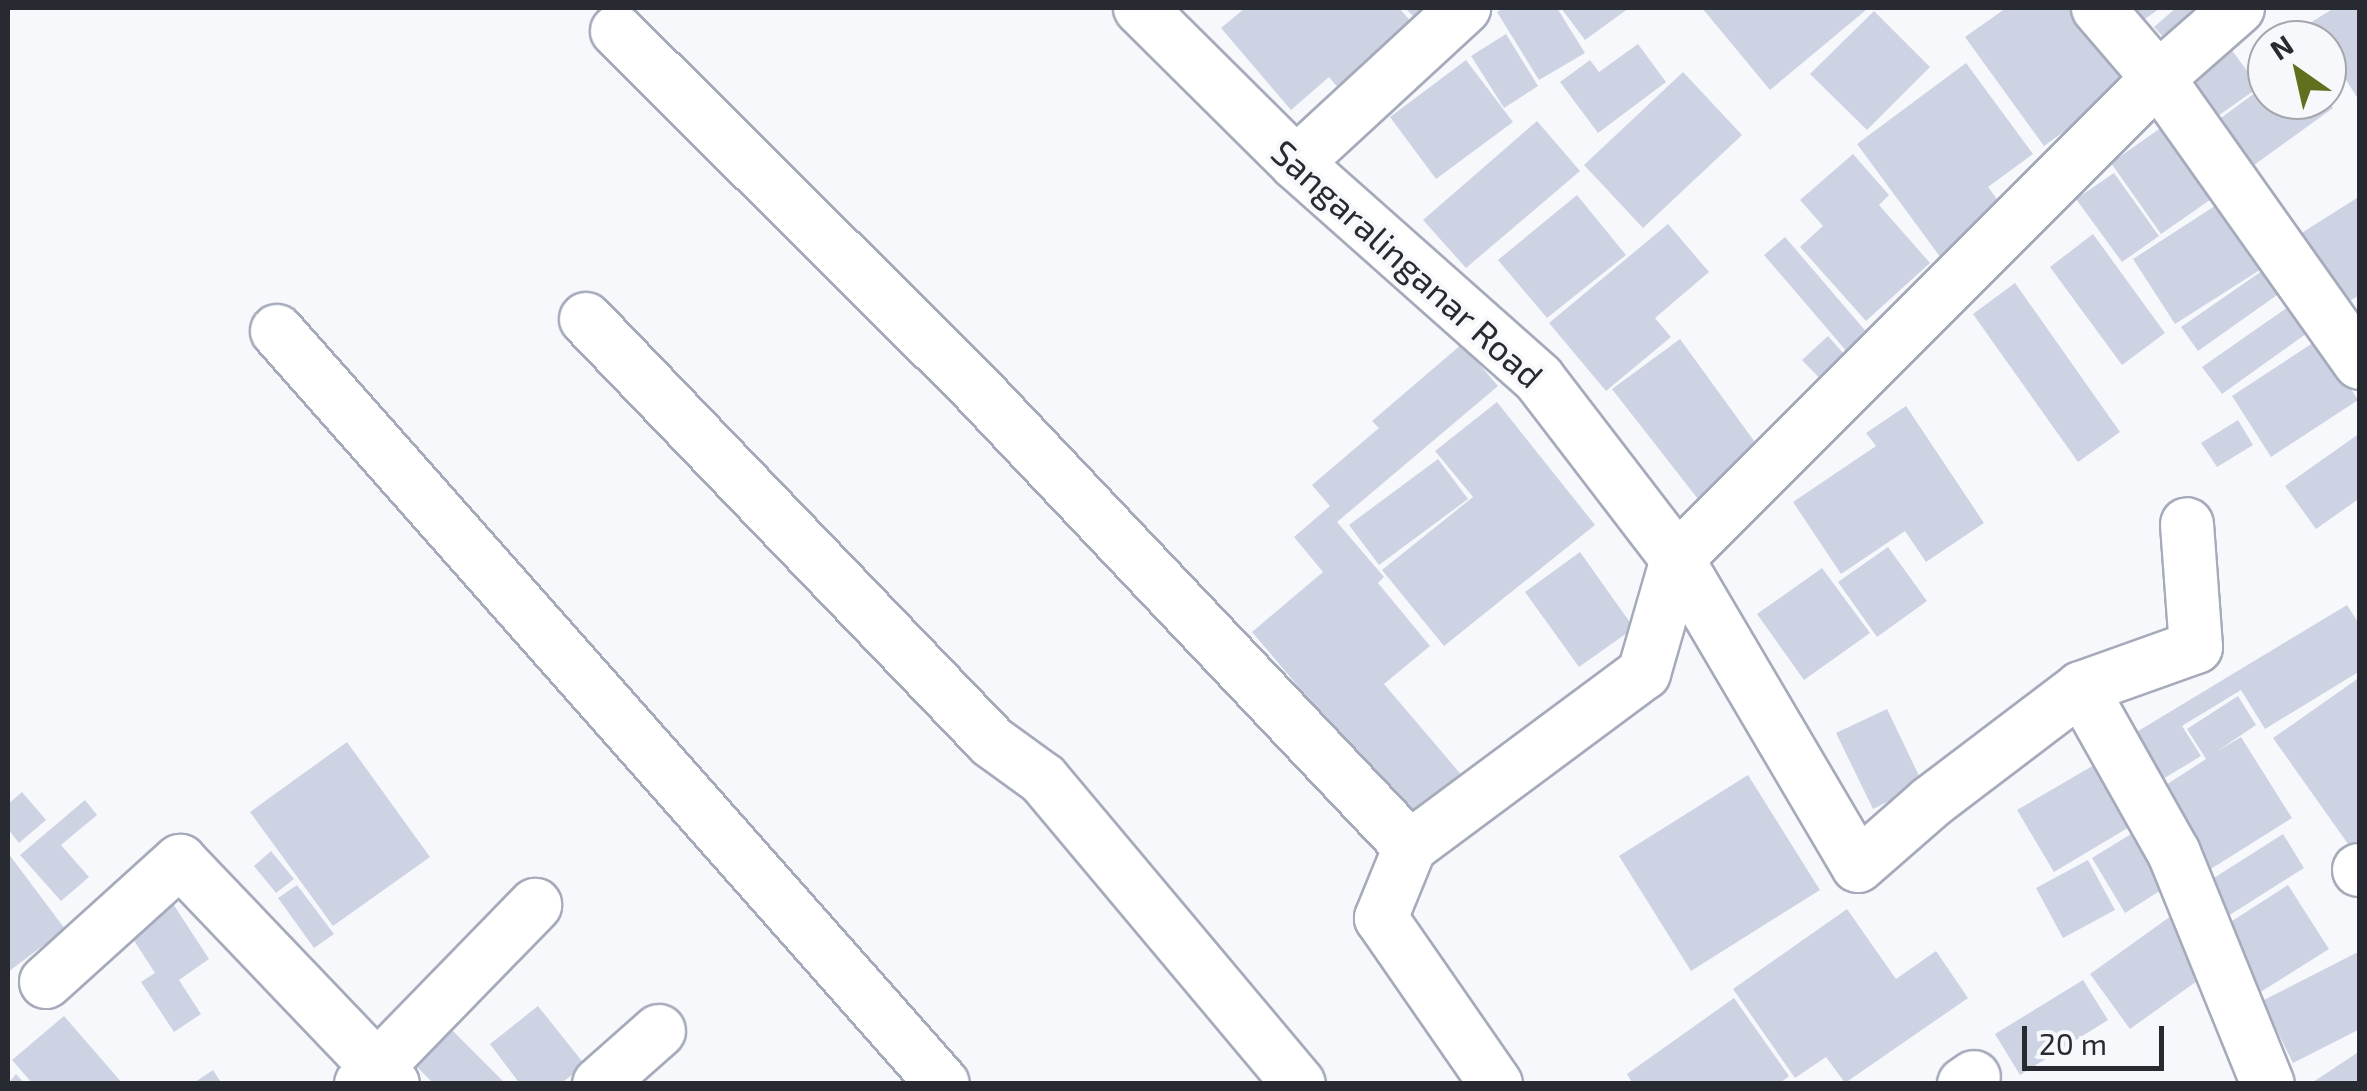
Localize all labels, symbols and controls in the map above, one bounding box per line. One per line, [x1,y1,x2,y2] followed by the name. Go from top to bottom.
[2247,20,2347,120] north arrow
[2263,27,2299,67] text: N
[1264,130,1552,396] street label: Sangaralinganar Road
[2027,1006,2170,1068] scale bar
[2039,1025,2107,1061] text: 20 m

